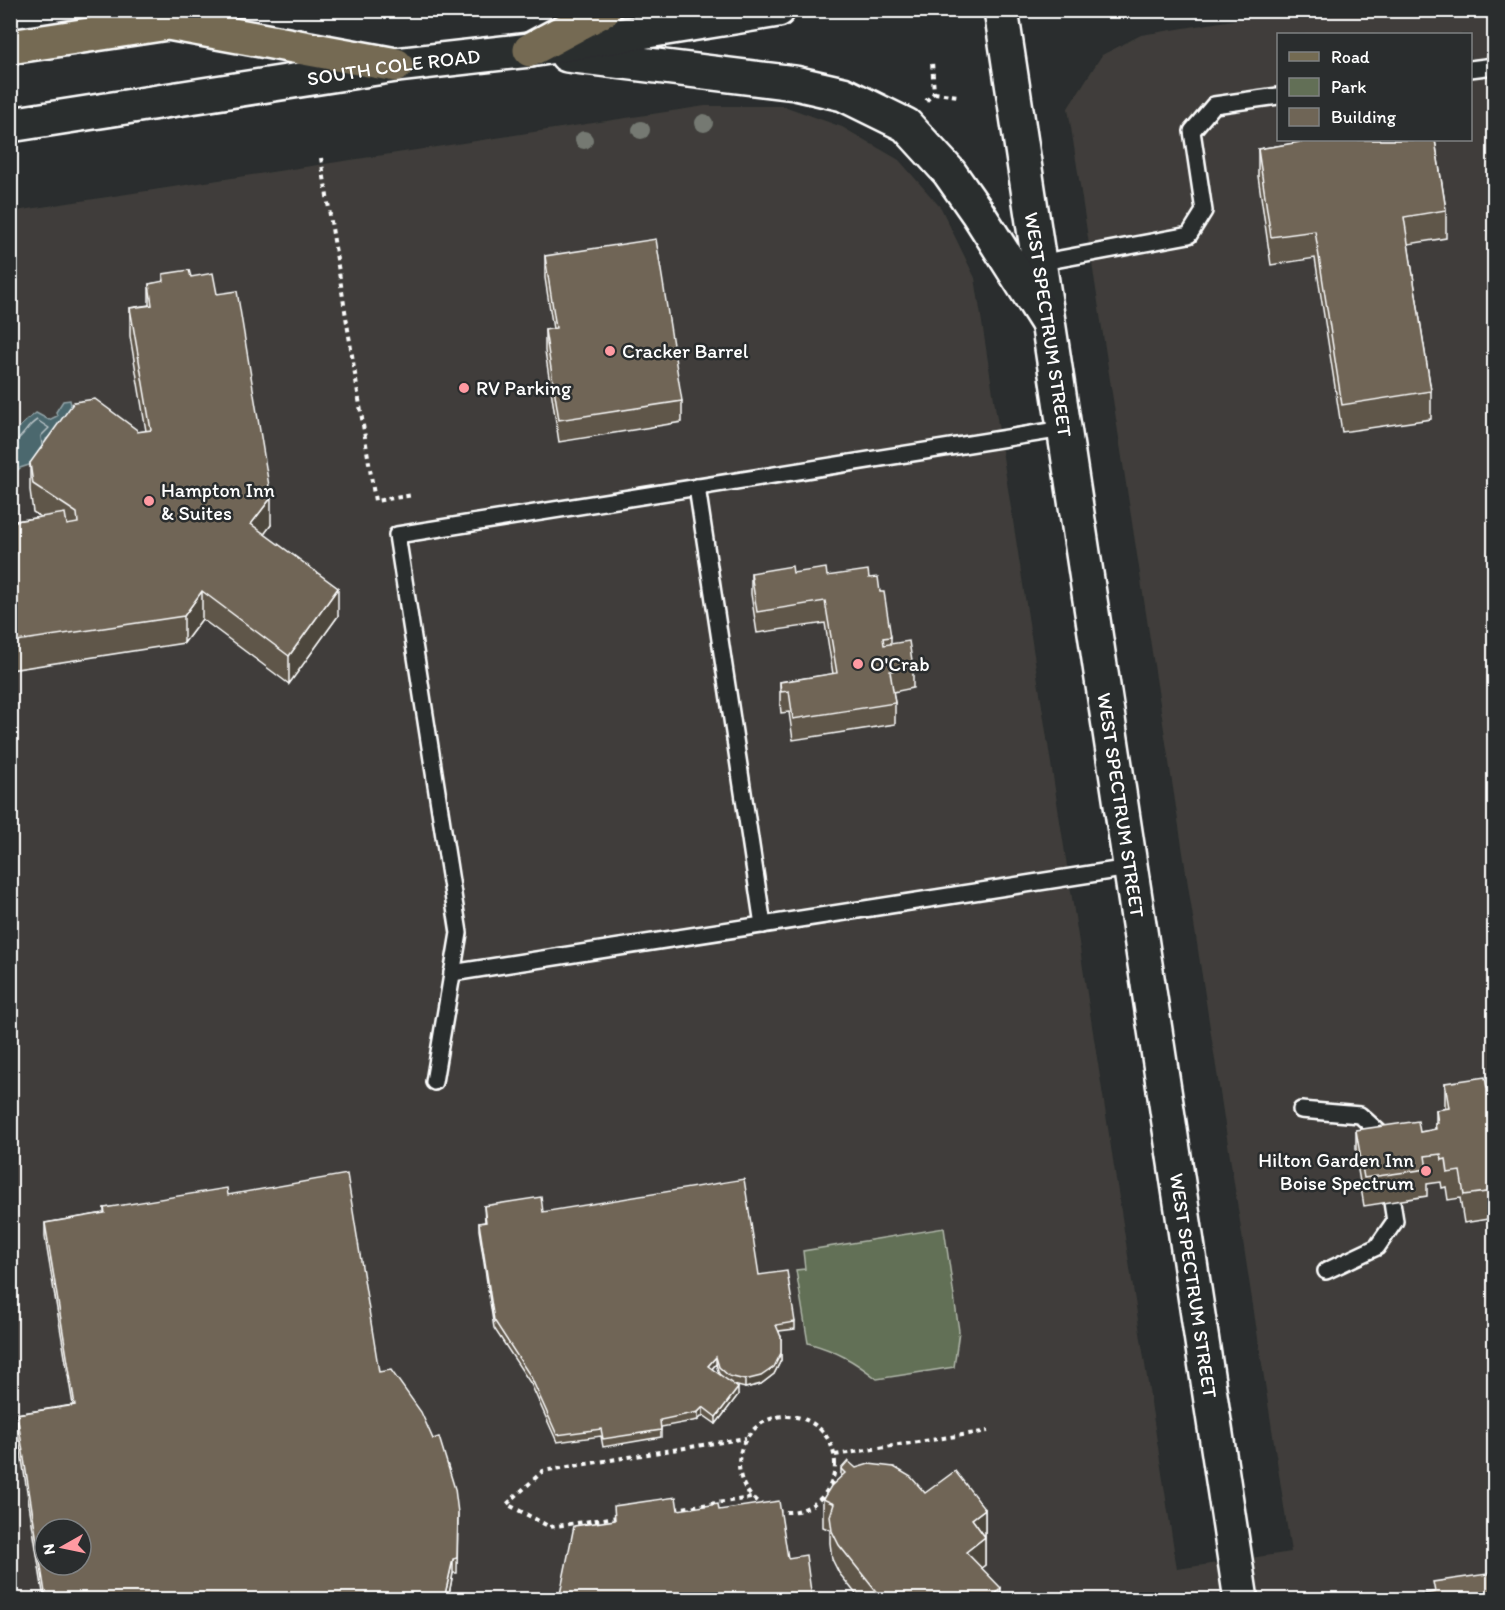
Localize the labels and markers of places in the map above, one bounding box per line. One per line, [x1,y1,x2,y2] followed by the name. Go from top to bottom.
[622,339,749,363] place label: Cracker Barrel
[603,344,617,358] marker: Cracker Barrel
[476,376,572,400] place label: RV Parking
[457,381,471,395] marker: RV Parking
[161,478,275,525] place label: Hampton Inn & Suites
[142,494,156,508] marker: Hampton Inn & Suites
[870,652,930,676] place label: O'Crab
[851,657,865,671] marker: O'Crab
[1258,1148,1414,1195] place label: Hilton Garden Inn Boise Spectrum
[1419,1164,1433,1178] marker: Hilton Garden Inn Boise Spectrum

